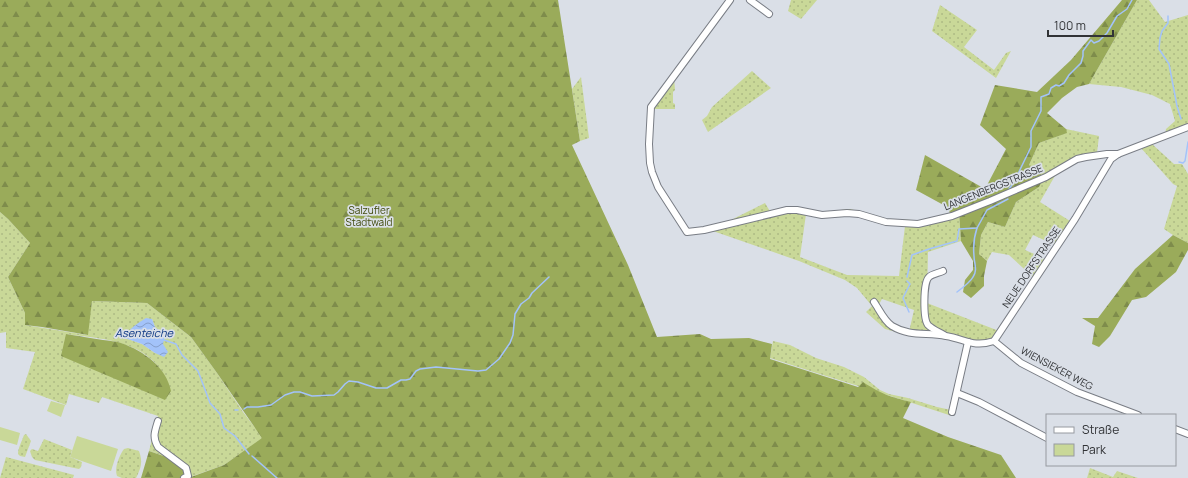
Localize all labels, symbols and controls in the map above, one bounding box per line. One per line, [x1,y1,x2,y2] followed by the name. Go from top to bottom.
[1048,12,1113,38] scale bar
[1054,17,1086,34] text: 100 m
[941,161,1045,213] street label: LANGENBERGSTRASSE
[346,203,392,229] park label: Salzufler Stadtwald
[999,223,1064,310] street label: NEUE DORFSTRASSE
[115,325,173,340] water label: Asenteiche
[1018,343,1096,393] street label: WIENSIEKER WEG
[1046,414,1176,466] legend
[1082,421,1119,438] text: Straße
[1082,441,1107,458] text: Park

